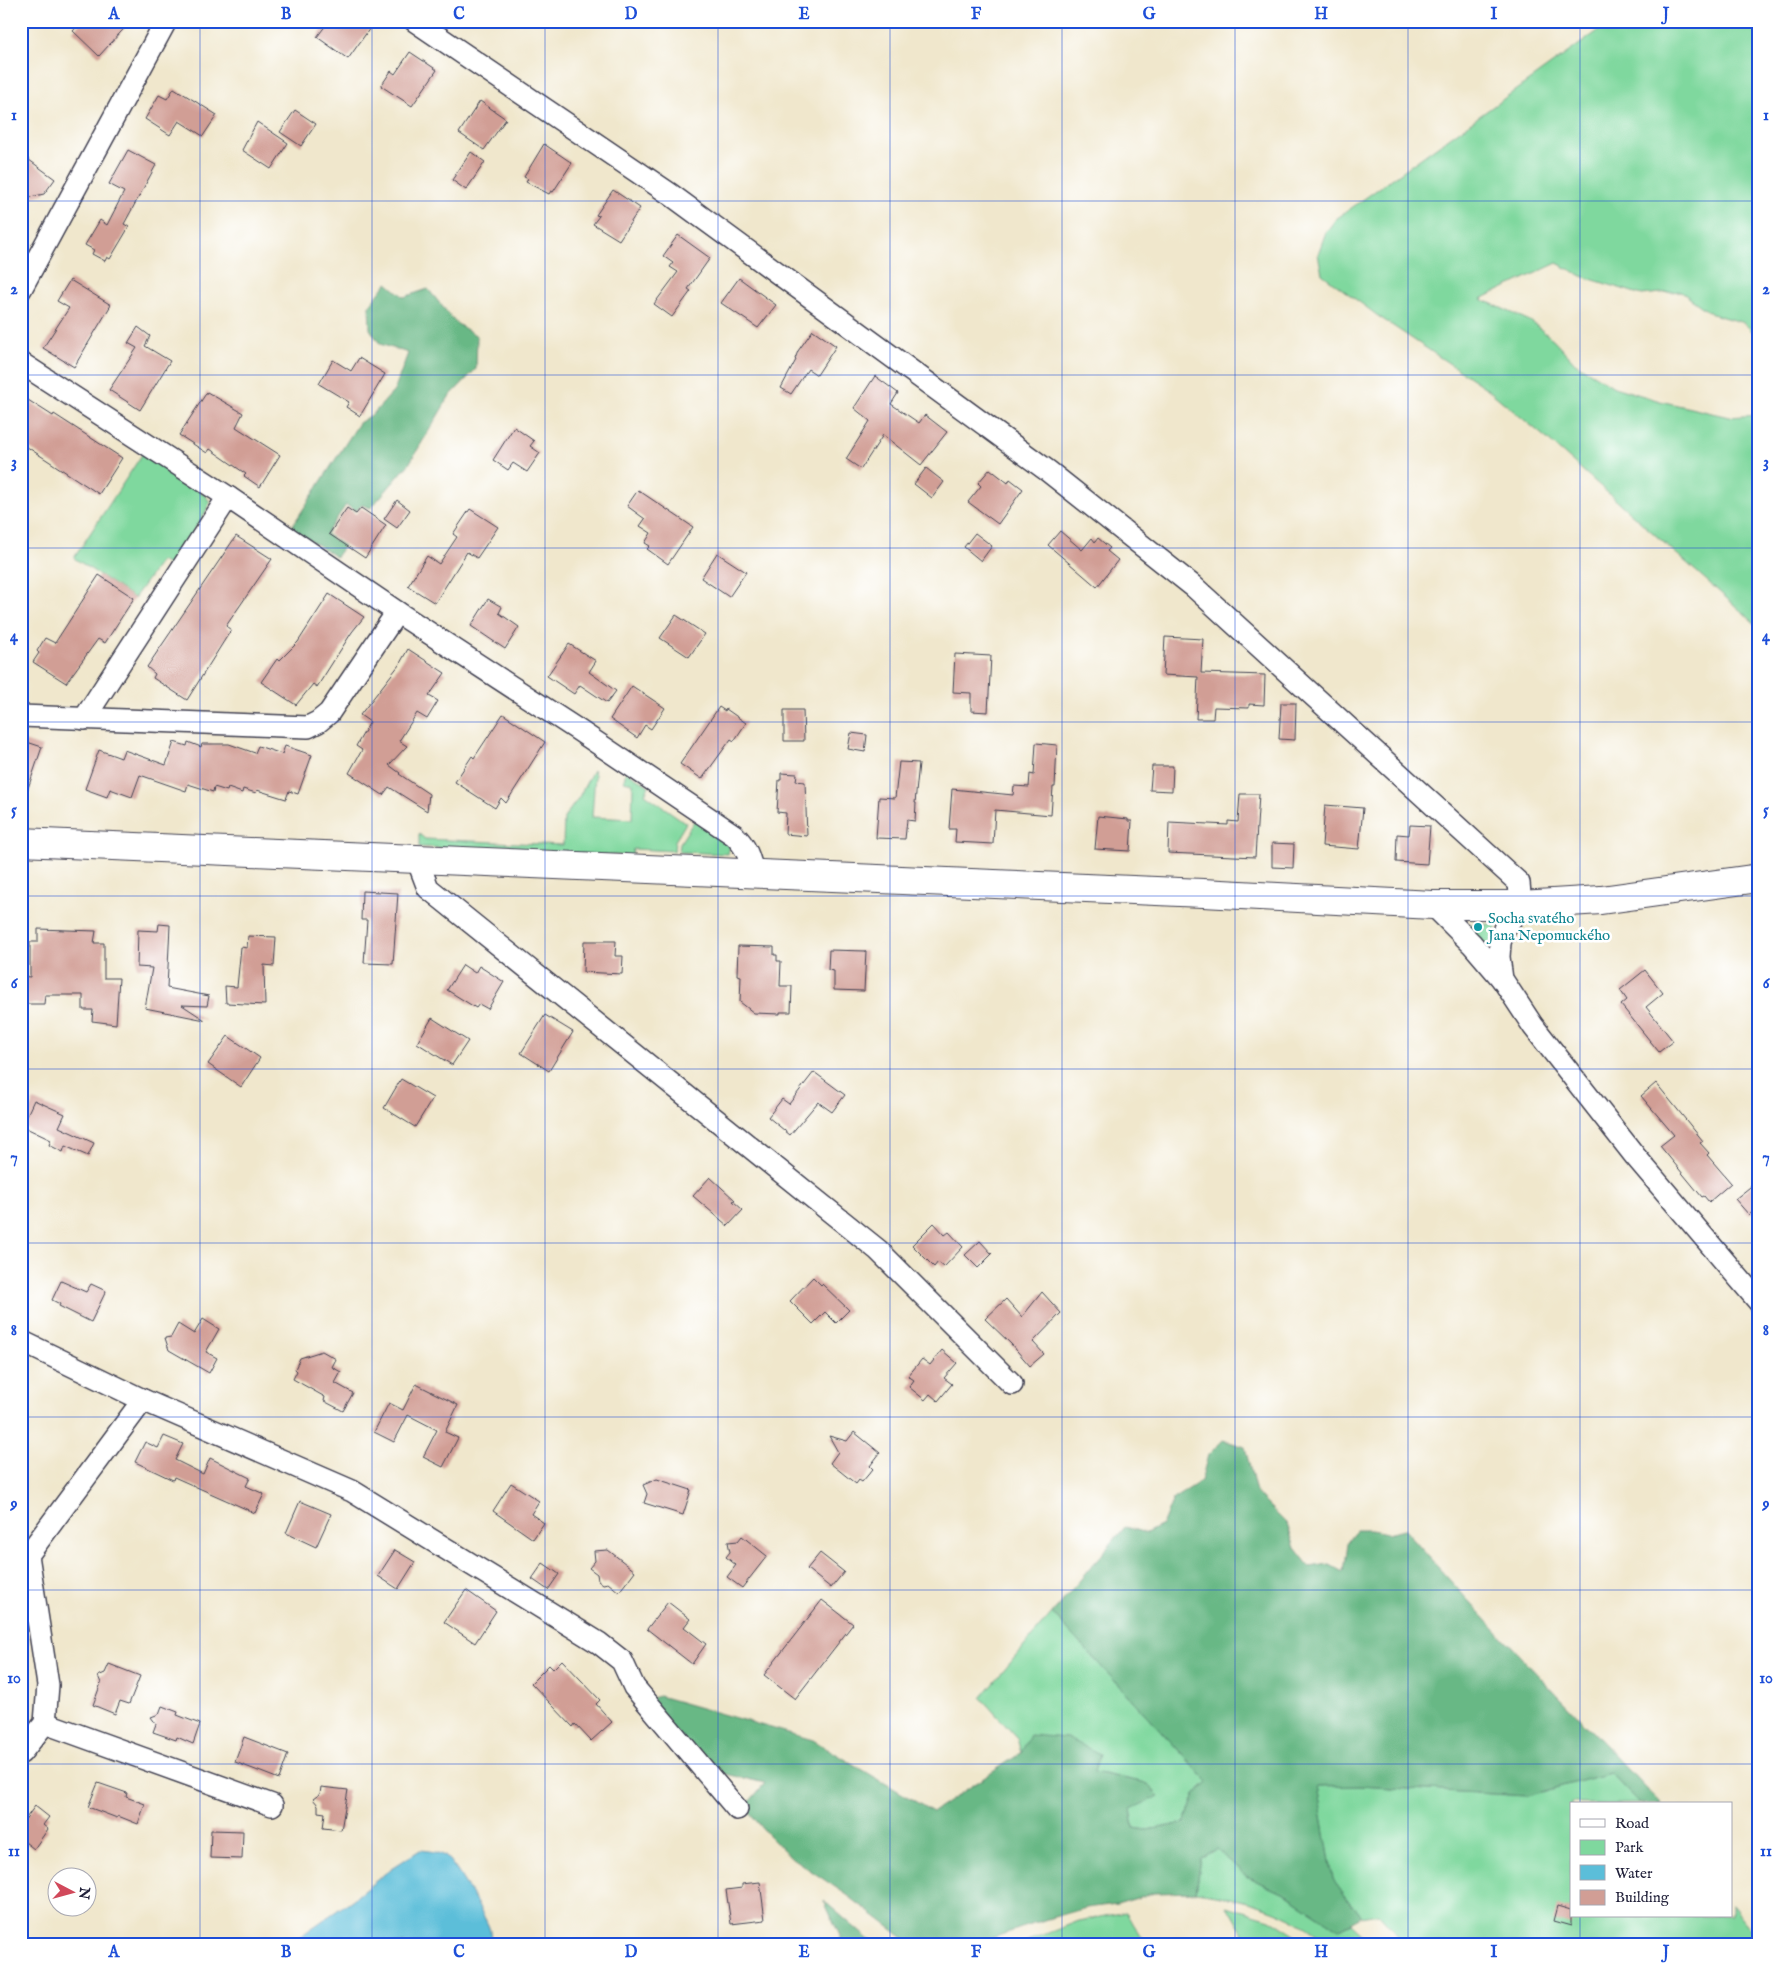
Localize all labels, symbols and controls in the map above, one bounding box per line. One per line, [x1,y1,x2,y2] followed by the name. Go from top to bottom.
[108,5,121,25] text: A
[281,5,292,25] text: B
[453,5,465,25] text: C
[625,5,638,25] text: D
[798,5,810,25] text: E
[971,5,982,25] text: F
[1143,5,1156,25] text: G
[1314,5,1328,25] text: H
[1491,5,1498,25] text: I
[1661,5,1670,25] text: J
[11,106,17,126] text: 1
[1763,106,1769,126] text: 1
[10,280,18,300] text: 2
[1762,280,1770,300] text: 2
[11,453,17,473] text: 3
[1763,453,1769,473] text: 3
[10,627,19,647] text: 4
[1762,627,1771,647] text: 4
[11,801,17,821] text: 5
[1763,801,1769,821] text: 5
[1486,909,1610,945] place label: Socha svatého Jana Nepomuckého
[1472,921,1484,933] marker: Socha svatého Jana Nepomuckého
[11,974,19,994] text: 6
[1763,974,1771,994] text: 6
[10,1148,18,1168] text: 7
[1762,1148,1770,1168] text: 7
[11,1321,17,1341] text: 8
[1763,1321,1769,1341] text: 8
[10,1495,18,1515] text: 9
[1762,1495,1770,1515] text: 9
[7,1669,21,1689] text: 10
[1759,1669,1773,1689] text: 10
[1570,1802,1732,1918] legend
[1615,1814,1650,1833] text: Road
[1615,1838,1645,1857] text: Park
[8,1842,20,1862] text: 11
[1760,1842,1772,1862] text: 11
[1615,1864,1653,1883] text: Water
[48,1868,98,1918] north arrow
[74,1885,94,1900] text: N
[1615,1888,1670,1907] text: Building
[108,1943,121,1963] text: A
[281,1943,292,1963] text: B
[453,1943,465,1963] text: C
[625,1943,638,1963] text: D
[798,1943,810,1963] text: E
[971,1943,982,1963] text: F
[1143,1943,1156,1963] text: G
[1314,1943,1328,1963] text: H
[1491,1943,1498,1963] text: I
[1661,1943,1670,1963] text: J

